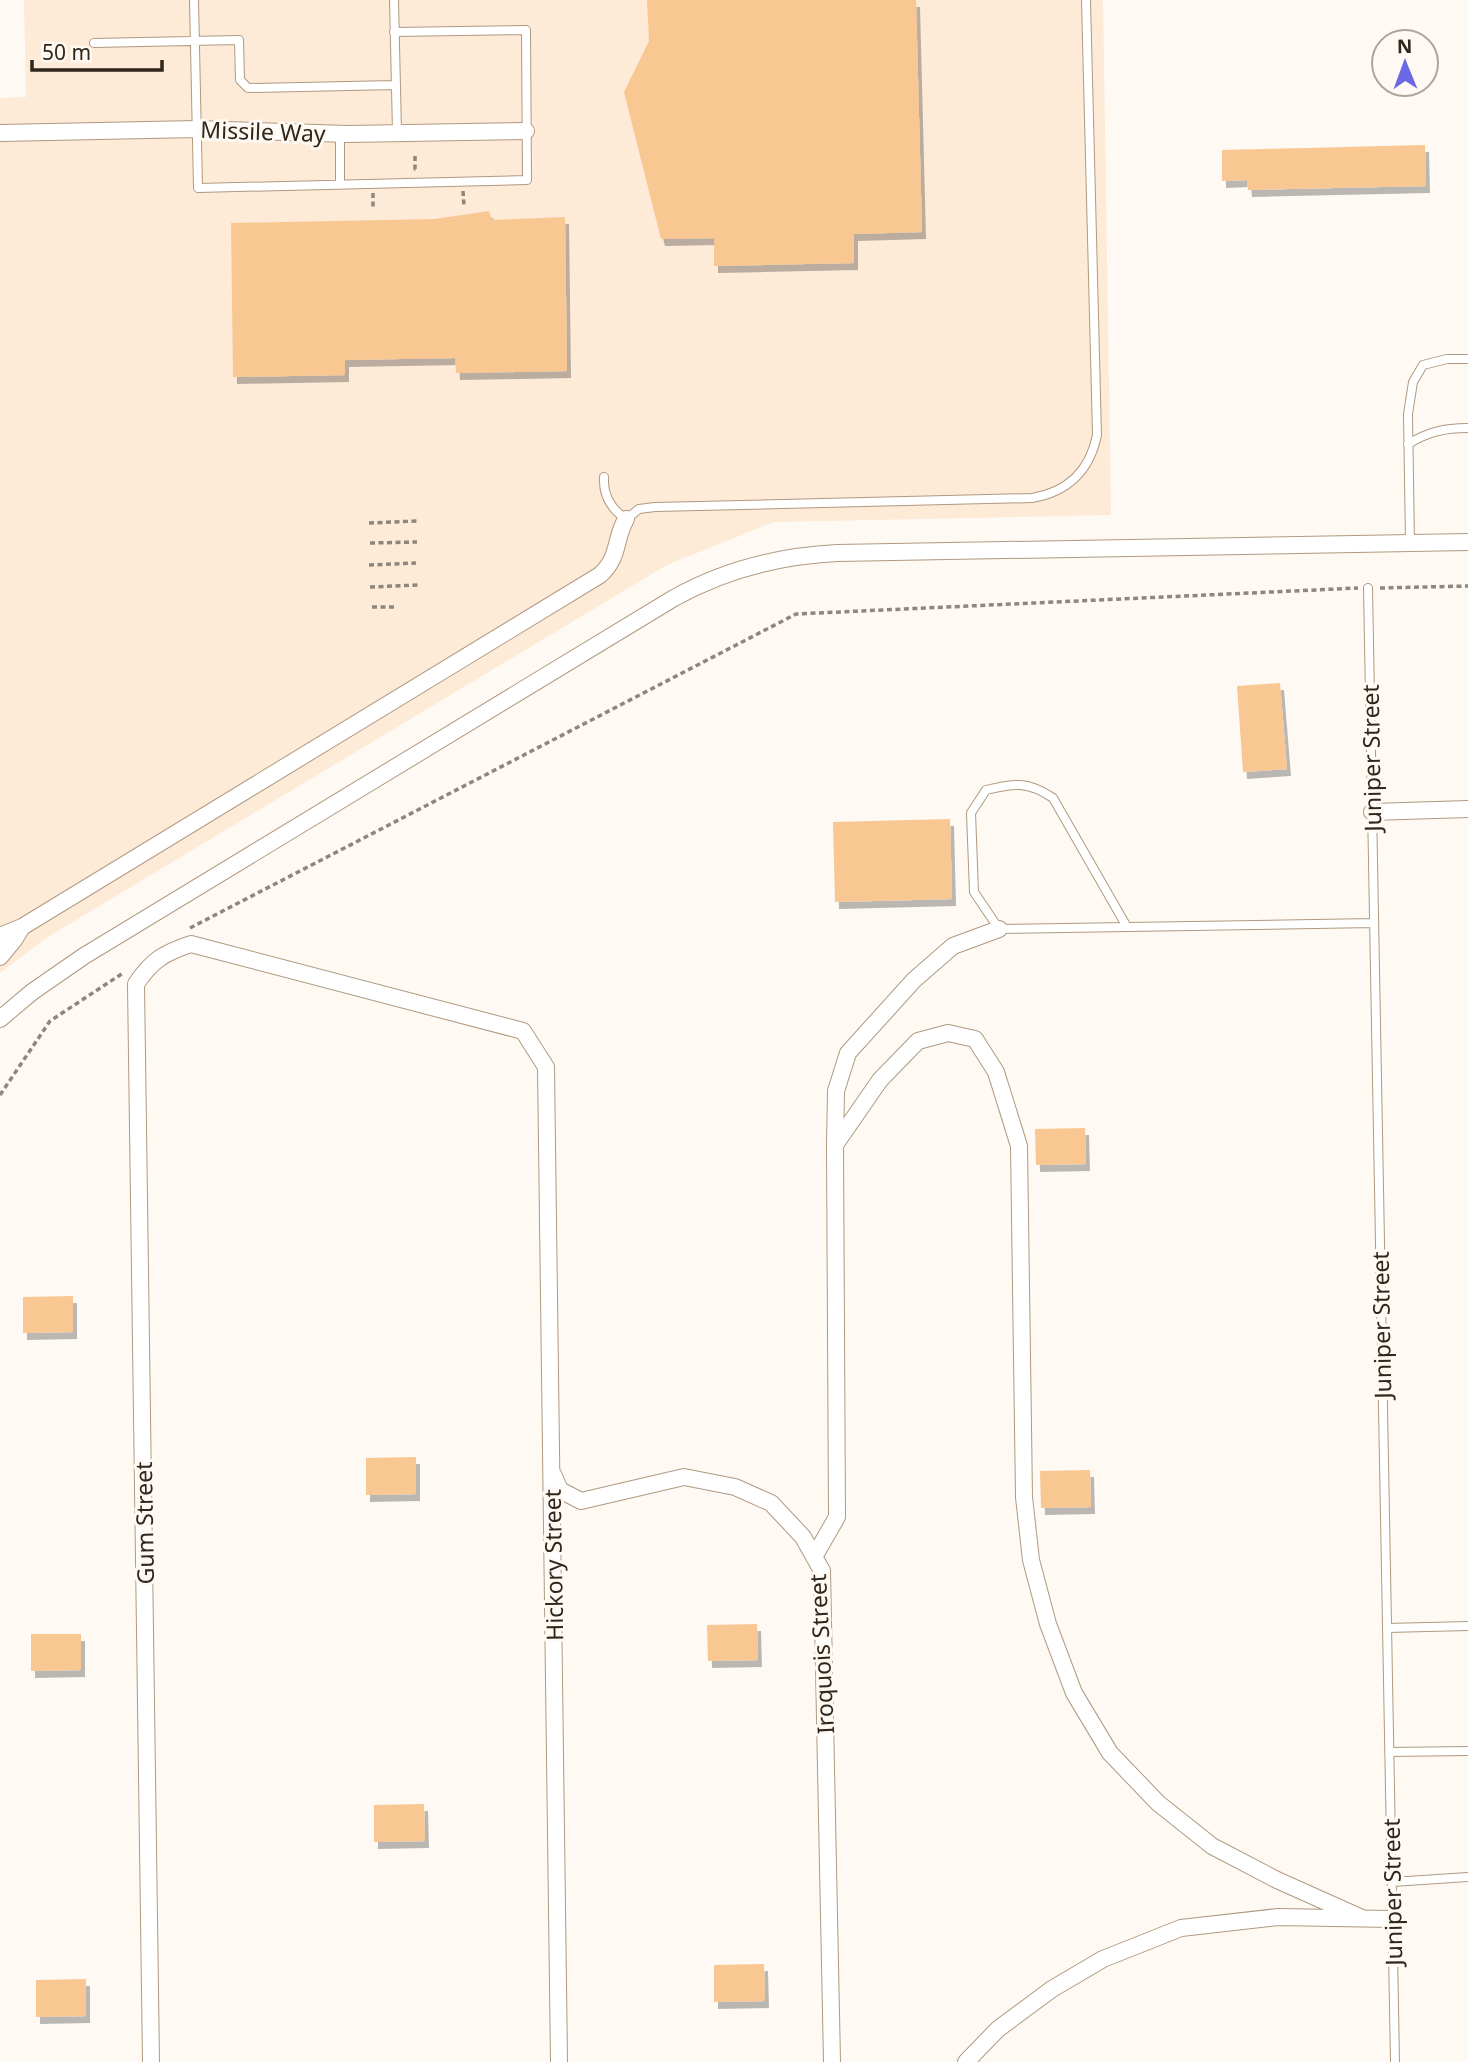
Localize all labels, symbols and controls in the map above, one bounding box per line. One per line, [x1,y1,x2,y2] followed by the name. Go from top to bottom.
[32,28,161,72] scale bar
[1370,28,1440,98] north arrow
[1397,33,1413,59] text: N
[42,38,91,66] text: 50 m
[200,113,326,149] street label: Missile Way
[1354,684,1388,834] street label: Juniper Street
[1364,1251,1398,1401] street label: Juniper Street
[127,1461,161,1585] street label: Gum Street
[536,1489,570,1641] street label: Hickory Street
[801,1573,841,1735] street label: Iroquois Street
[1375,1818,1409,1968] street label: Juniper Street

